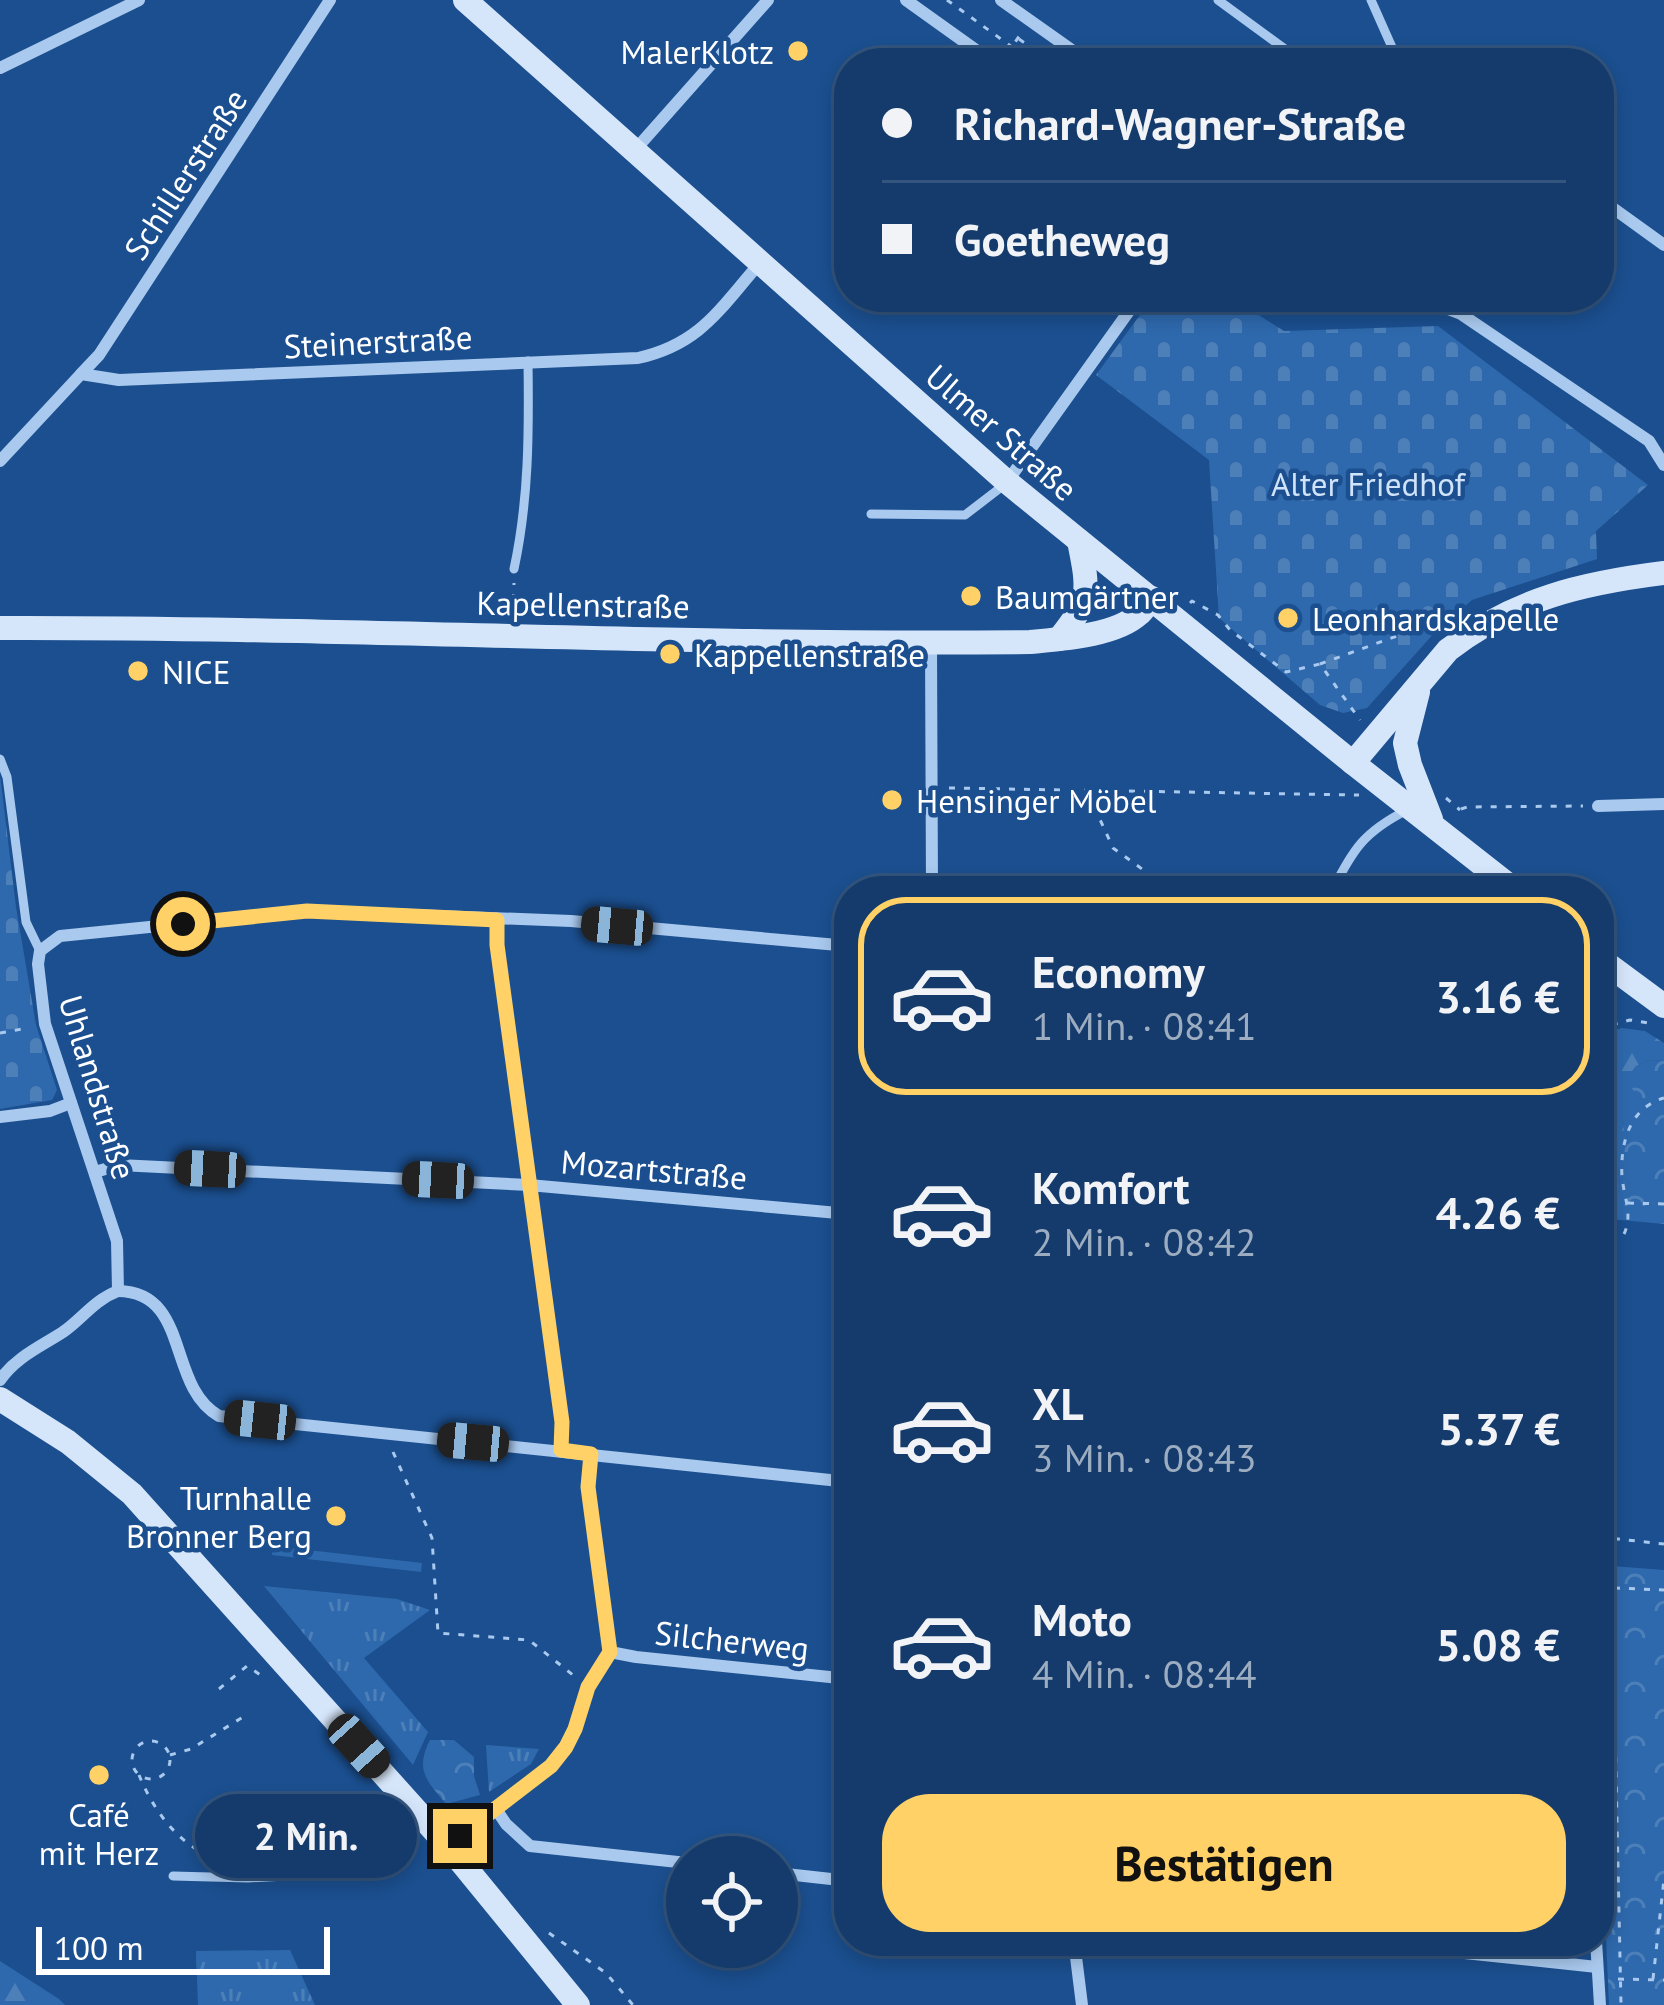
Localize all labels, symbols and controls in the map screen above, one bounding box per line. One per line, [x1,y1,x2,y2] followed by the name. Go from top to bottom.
[621,30,774,73] place label: MalerKlotz
[785,38,811,64] marker: MalerKlotz
[114,80,256,268] street label: Schillerstraße
[954,94,1406,152] text: Richard-Wagner-Straße
[954,210,1170,268] text: Goetheweg
[283,315,473,367] street label: Steinerstraße
[917,354,1087,510] street label: Ulmer Straße
[1271,462,1467,505] park label: Alter Friedhof
[995,575,1179,618] place label: Baumgärtner
[476,581,690,627] street label: Kapellenstraße
[958,583,984,609] marker: Baumgärtner
[1312,597,1559,640] place label: Leonhardskapelle
[1275,605,1301,631] marker: Leonhardskapelle
[694,633,925,676] place label: Kappellenstraße
[657,641,683,667] marker: Kappellenstraße
[162,650,230,693] place label: NICE
[125,658,151,684] marker: NICE
[916,779,1157,822] place label: Hensinger Möbel
[879,787,905,813] marker: Hensinger Möbel
[156,897,210,951] route start
[580,905,654,947] car
[888,942,996,1050] icon: car
[1032,942,1205,1000] text: Economy
[1435,967,1560,1025] text: 3.16 €
[50,990,146,1184] street label: Uhlandstraße
[1032,1000,1256,1051] text: 1 Min. · 08:41
[559,1139,749,1199] street label: Mozartstraße
[173,1149,247,1189] car
[888,1158,996,1266] icon: car
[1032,1158,1189,1216] text: Komfort
[401,1160,475,1200] car
[1435,1183,1560,1241] text: 4.26 €
[1032,1216,1256,1267] text: 2 Min. · 08:42
[888,1374,996,1482] icon: car
[1032,1374,1084,1432] text: XL
[222,1398,298,1442] car
[1438,1399,1560,1457] text: 5.37 €
[436,1421,510,1463] car
[1032,1432,1256,1483] text: 3 Min. · 08:43
[126,1476,312,1557] place label: Turnhalle Bronner Berg
[323,1503,349,1529] marker: Turnhalle Bronner Berg
[888,1590,996,1698] icon: car
[1032,1590,1132,1648] text: Moto
[653,1611,811,1669] street label: Silcherweg
[1435,1615,1560,1673] text: 5.08 €
[1032,1648,1256,1699] text: 4 Min. · 08:44
[322,1707,396,1785] car
[86,1762,112,1788] marker: Café mit Herz
[39,1793,159,1874] place label: Café mit Herz
[196,1794,418,1878] callout: 2 Min.
[882,1794,1566,1932] button: Bestätigen
[433,1809,487,1863] route end
[254,1810,358,1861] text: 2 Min.
[666,1836,798,1968] map controls
[666,1836,798,1968] button: locate
[36,1921,330,1974] scale bar
[54,1926,144,1969] text: 100 m

